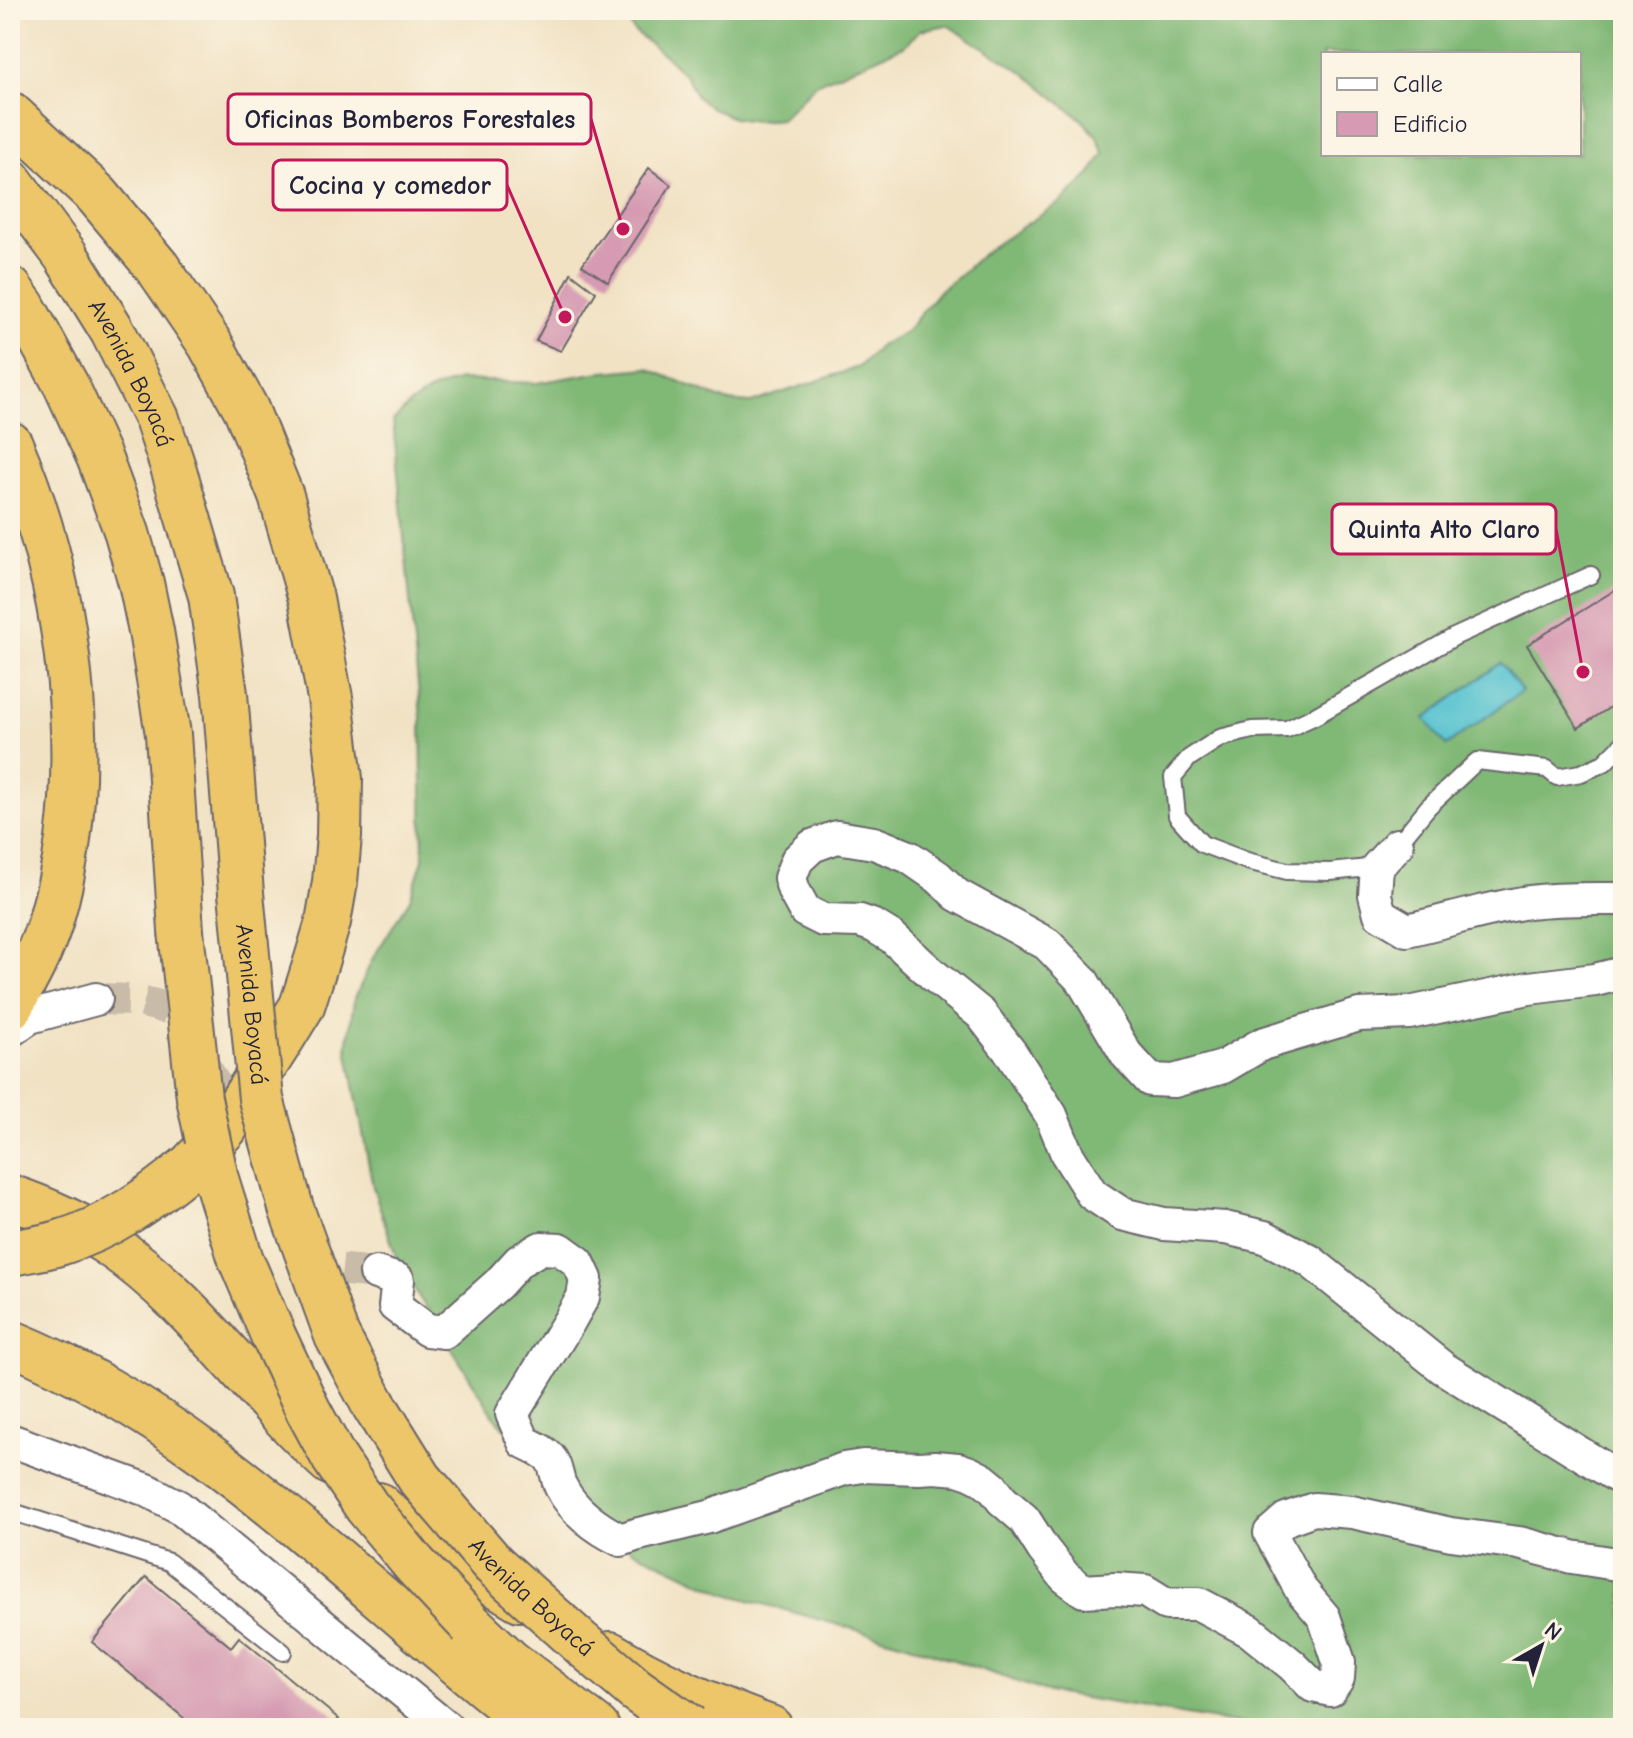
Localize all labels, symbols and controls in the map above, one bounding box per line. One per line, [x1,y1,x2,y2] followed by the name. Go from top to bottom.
[1321,52,1581,156] legend
[1393,70,1443,98] text: Calle
[228,94,591,144] callout: Oficinas Bomberos Forestales
[245,105,575,135] text: Oficinas Bomberos Forestales
[1393,110,1468,138] text: Edificio
[273,160,507,210] callout: Cocina y comedor
[289,171,492,201] text: Cocina y comedor
[82,294,179,450] street label: Avenida Boyacá
[1332,504,1556,554] callout: Quinta Alto Claro
[1348,515,1540,545] text: Quinta Alto Claro
[230,923,274,1086] street label: Avenida Boyacá
[463,1532,600,1662] street label: Avenida Boyacá
[1501,1606,1581,1686] north arrow
[1539,1617,1567,1646] text: N

